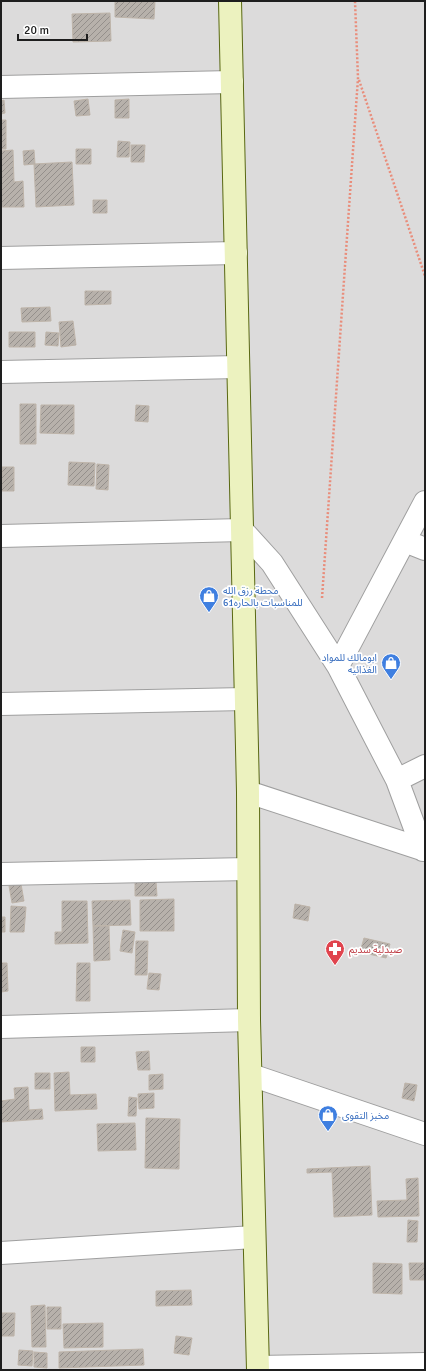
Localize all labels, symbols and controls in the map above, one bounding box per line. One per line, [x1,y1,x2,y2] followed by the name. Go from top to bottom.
[18,16,87,42] scale bar
[24,23,49,38] text: 20 m
[198,585,220,613] shop icon: محطة رزق الله للمناسبات بالحاره61
[223,585,303,609] place label: محطة رزق الله للمناسبات بالحاره61
[322,652,377,676] place label: ابومالك للمواد الغذائيه
[380,652,402,680] shop icon: ابومالك للمواد الغذائيه
[324,938,346,966] pharmacy icon: صيدلية سديم
[349,944,402,957] place label: صيدلية سديم
[317,1104,339,1132] shop icon: مخبز التقوى
[342,1110,389,1122] place label: مخبز التقوى

